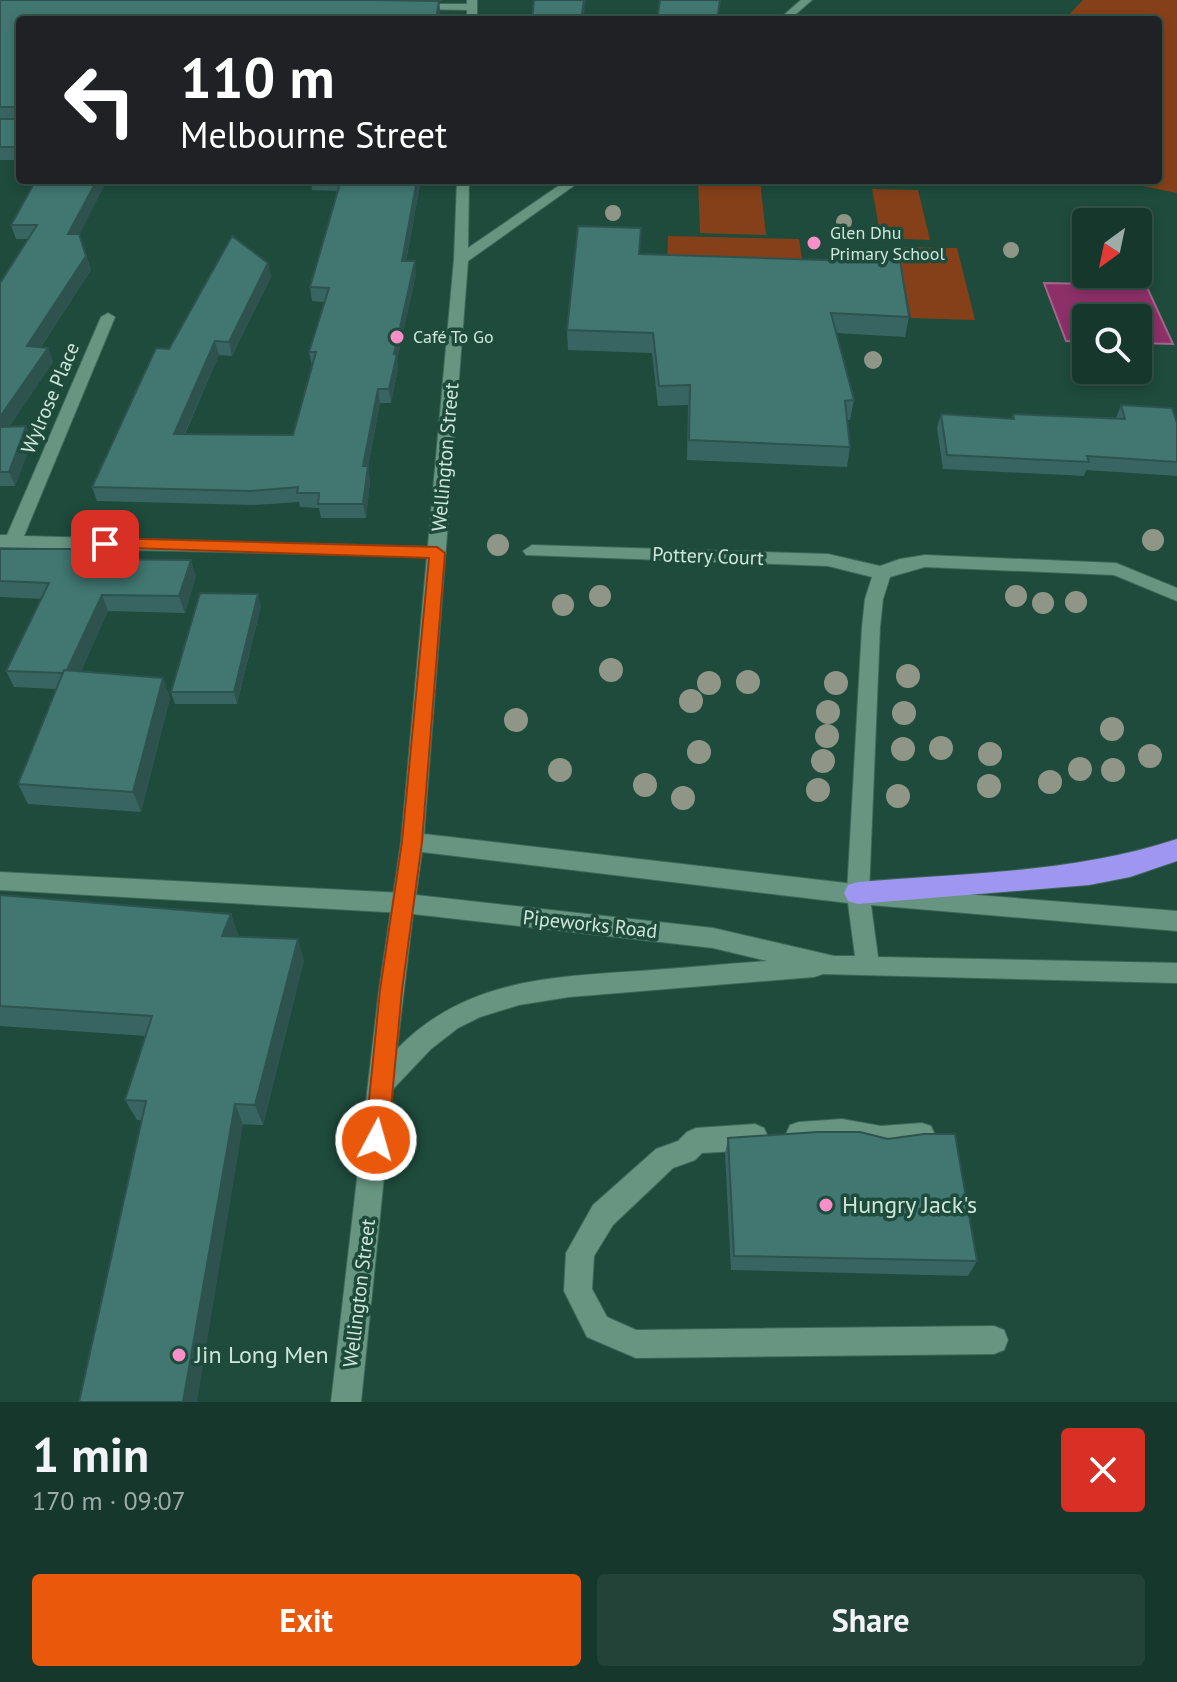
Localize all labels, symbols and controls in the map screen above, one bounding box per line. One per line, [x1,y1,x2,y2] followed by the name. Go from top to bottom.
[180,41,335,113] text: 110 m
[48,48,152,152] icon: left
[180,111,447,158] text: Melbourne Street
[1072,208,1152,288] north arrow
[1072,208,1152,384] map controls
[830,221,945,265] place label: Glen Dhu Primary School
[805,234,823,252] marker: Glen Dhu Primary School
[1072,304,1152,384] button: search
[413,325,494,348] place label: Café To Go
[388,328,406,346] marker: Café To Go
[15,338,85,458] street label: Wylrose Place
[426,381,464,532] street label: Wellington Street
[71,510,139,578] pin
[83,522,127,566] icon: arrive
[652,541,765,571] street label: Pottery Court
[522,904,658,944] street label: Pipeworks Road
[334,1098,418,1182] position arrow
[842,1189,977,1220] place label: Hungry Jack's
[817,1196,835,1214] marker: Hungry Jack's
[337,1217,381,1369] street label: Wellington Street
[194,1339,329,1370] place label: Jin Long Men
[170,1346,188,1364] marker: Jin Long Men
[32,1423,149,1485] text: 1 min
[1061,1428,1145,1512] button: close
[32,1484,186,1517] text: 170 m · 09:07
[32,1574,581,1666] button: Exit
[597,1574,1145,1666] button: Share

